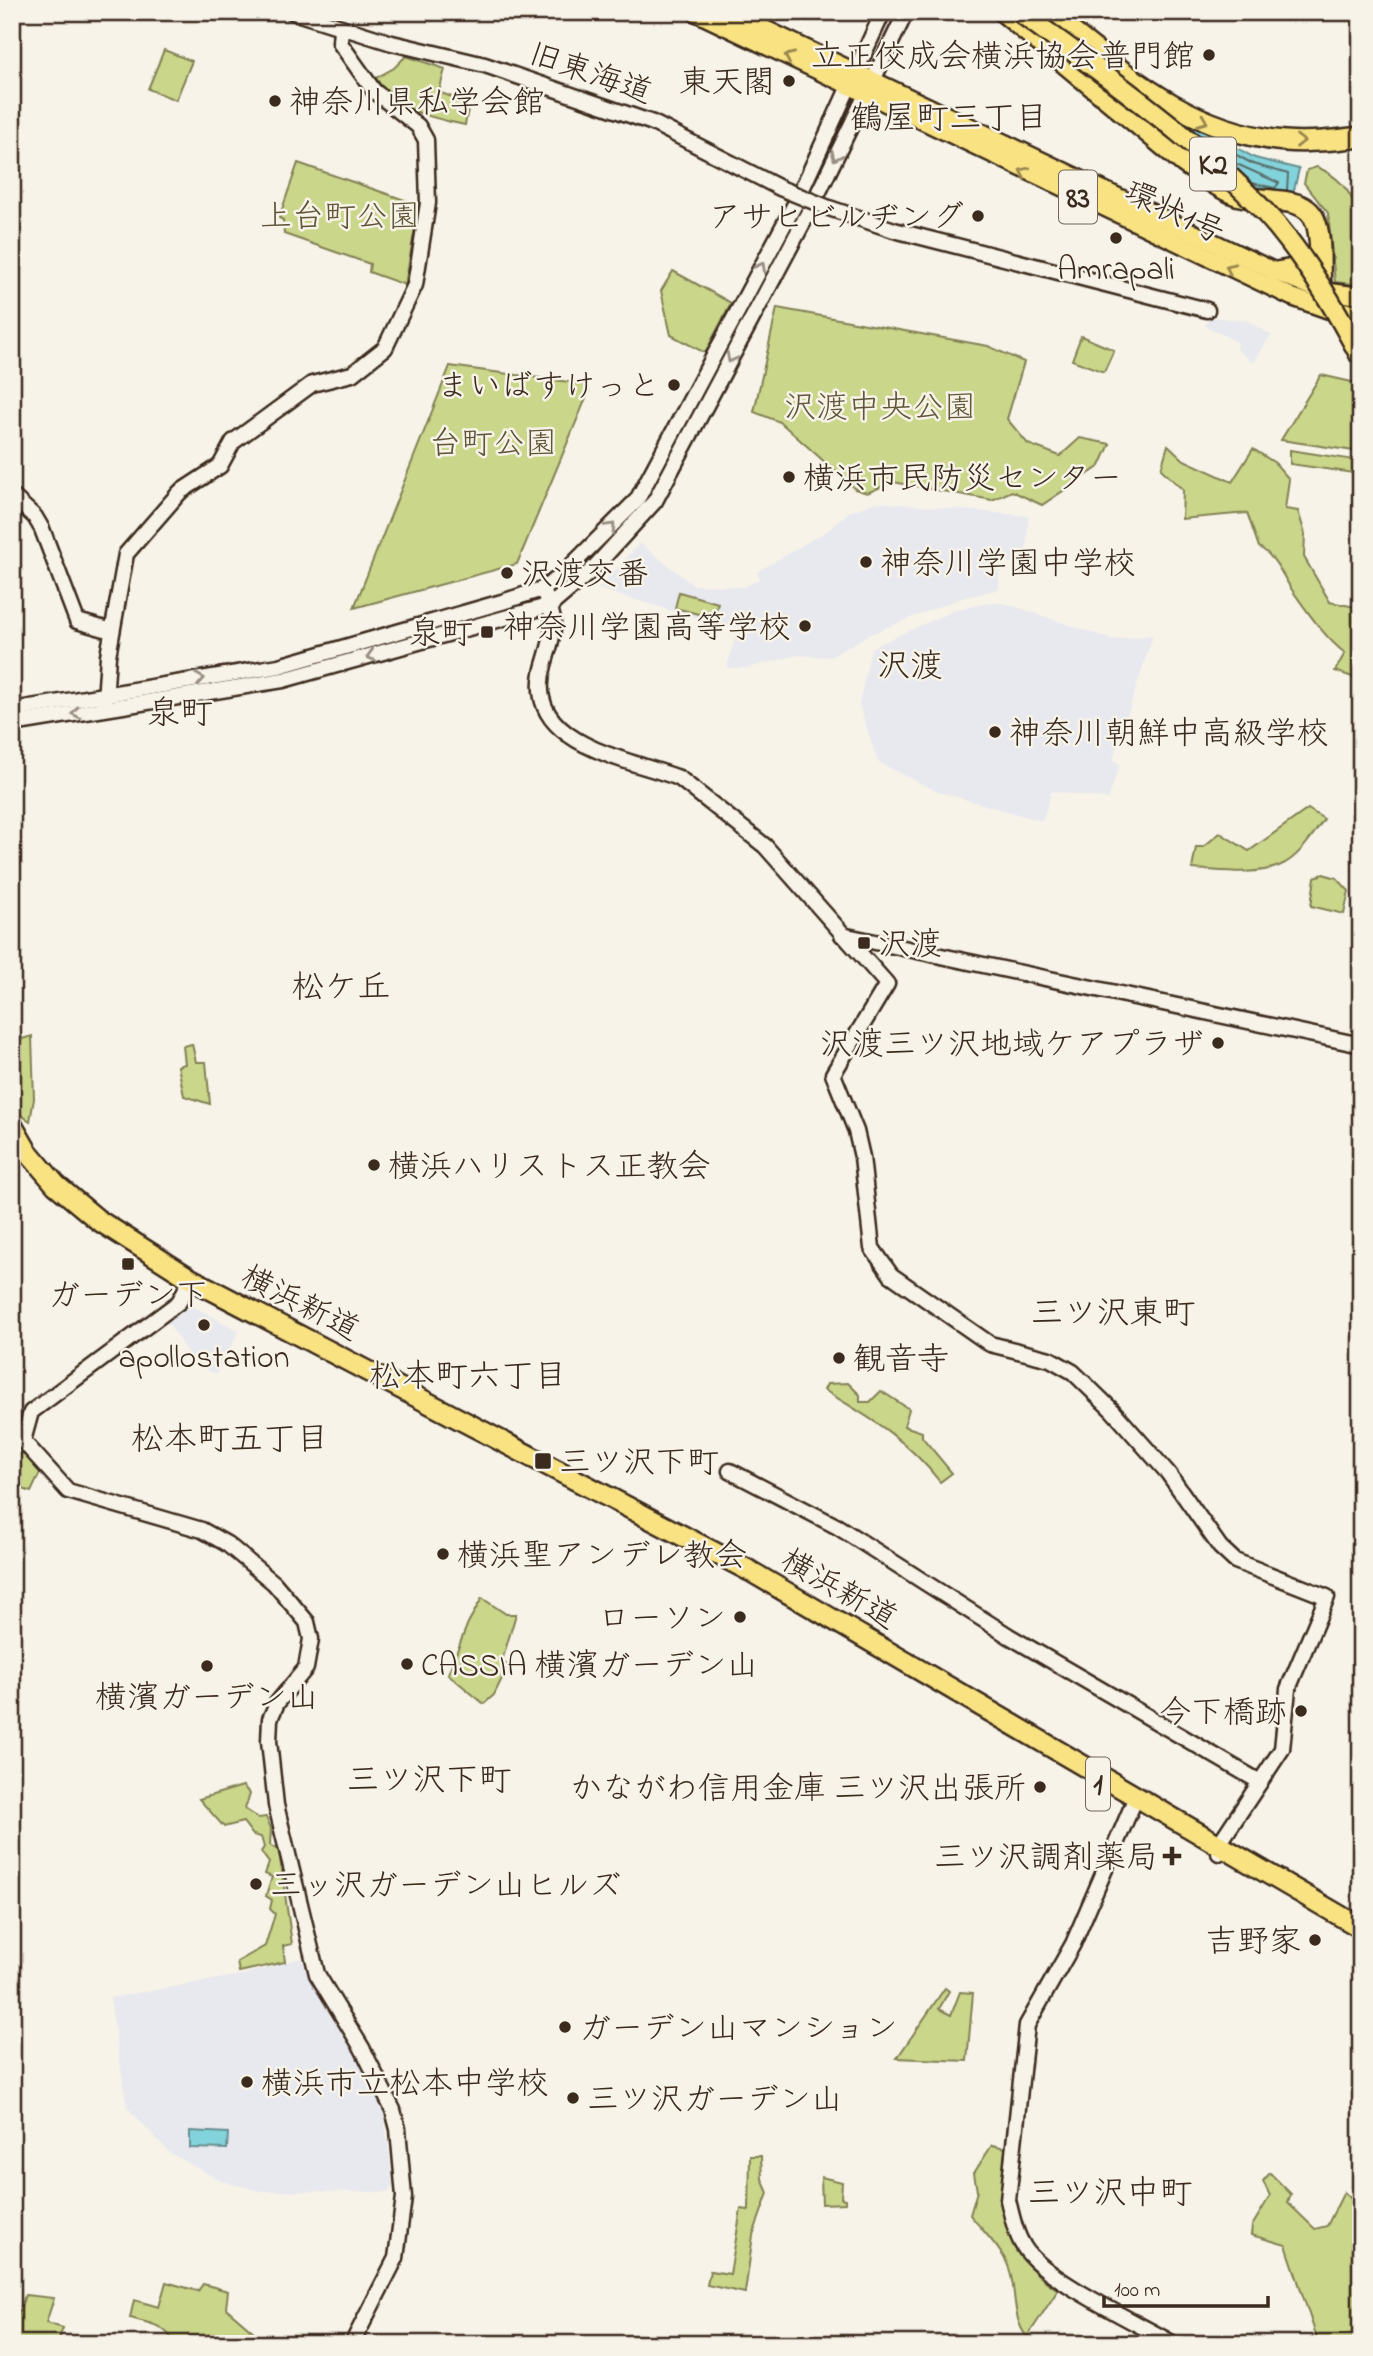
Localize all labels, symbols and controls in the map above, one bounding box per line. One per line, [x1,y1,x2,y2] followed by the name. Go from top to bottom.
[522,32,658,118] street label: 旧東海道
[811,35,1195,82] place label: 立正佼成会横浜協会普門館
[1201,47,1217,63] marker: 立正佼成会横浜協会普門館
[784,51,796,65] one-way arrow
[679,61,775,108] place label: 東天閣
[781,73,797,89] marker: 東天閣
[289,81,545,128] place label: 神奈川県私学会館
[267,93,283,109] marker: 神奈川県私学会館
[850,96,1048,144] district label: 鶴屋町三丁目
[1196,113,1208,127] one-way arrow
[1295,133,1305,149] one-way arrow
[1190,138,1236,190] road number: K2
[830,149,844,161] one-way arrow
[1019,166,1031,180] one-way arrow
[1059,170,1097,224] road number: 83
[1115,170,1232,258] street label: 環状1号
[260,195,420,242] park label: 上台町公園
[709,196,964,243] place label: アサヒビルヂング
[970,208,986,224] marker: アサヒビルヂング
[1108,230,1124,246] marker: Amrapali
[1057,248,1175,295] place label: Amrapali
[753,262,766,274] one-way arrow
[1225,262,1237,276] one-way arrow
[726,351,740,363] one-way arrow
[437,365,660,412] place label: まいばすけっと
[666,377,682,393] marker: まいばすけっと
[784,386,976,433] park label: 沢渡中央公園
[429,422,557,469] park label: 台町公園
[803,457,1122,504] place label: 横浜市民防災センター
[781,469,797,485] marker: 横浜市民防災センター
[603,522,616,535] one-way arrow
[880,542,1136,589] place label: 神奈川学園中学校
[521,553,649,600] place label: 沢渡交番
[858,554,874,570] marker: 神奈川学園中学校
[499,565,515,581] marker: 沢渡交番
[503,606,791,653] place label: 神奈川学園高等学校
[409,612,473,659] place label: 泉町
[797,618,813,634] marker: 神奈川学園高等学校
[479,624,495,640] marker: 泉町
[877,644,943,692] district label: 沢渡
[365,647,377,662] one-way arrow
[195,672,206,687] one-way arrow
[147,691,213,739] district label: 泉町
[70,704,82,719] one-way arrow
[1009,712,1329,759] place label: 神奈川朝鮮中高級学校
[987,724,1003,740] marker: 神奈川朝鮮中高級学校
[878,923,942,970] place label: 沢渡
[856,935,872,951] marker: 沢渡
[292,965,391,1013] district label: 松ケ丘
[820,1023,1204,1070] place label: 沢渡三ツ沢地域ケアプラザ
[1210,1035,1226,1051] marker: 沢渡三ツ沢地域ケアプラザ
[388,1145,711,1192] place label: 横浜ハリストス正教会
[366,1157,382,1173] marker: 横浜ハリストス正教会
[232,1255,367,1355] street label: 横浜新道
[120,1256,136,1272] marker: ガーデン下
[48,1274,208,1321] place label: ガーデン下
[1031,1291,1196,1339] district label: 三ツ沢東町
[196,1317,212,1333] marker: apollostation
[118,1336,290,1383] place label: apollostation
[853,1338,949,1385] place label: 観音寺
[831,1350,847,1366] marker: 観音寺
[369,1354,567,1402] district label: 松本町六丁目
[131,1417,329,1465] district label: 松本町五丁目
[559,1441,719,1488] place label: 三ツ沢下町
[533,1451,553,1471] marker: 三ツ沢下町
[457,1534,747,1581] place label: 横浜聖アンデレ教会
[771,1539,905,1643] street label: 横浜新道
[435,1546,451,1562] marker: 横浜聖アンデレ教会
[598,1597,726,1644] place label: ローソン
[732,1609,748,1625] marker: ローソン
[421,1644,759,1691] place label: CASSIA 横濱ガーデン山
[399,1656,415,1672] marker: CASSIA 横濱ガーデン山
[199,1658,215,1674] marker: 横濱ガーデン山
[95,1676,319,1723] place label: 横濱ガーデン山
[1159,1691,1287,1738] place label: 今下橋跡
[1293,1703,1309,1719] marker: 今下橋跡
[347,1758,512,1806] district label: 三ツ沢下町
[1086,1758,1110,1811] road number: 1
[570,1767,1026,1814] place label: かながわ信用金庫 三ツ沢出張所
[1032,1779,1048,1795] marker: かながわ信用金庫 三ツ沢出張所
[934,1836,1158,1883] place label: 三ツ沢調剤薬局
[1164,1848,1180,1864] marker: 三ツ沢調剤薬局
[270,1864,621,1911] place label: 三ッ沢ガーデン山ヒルズ
[248,1876,264,1892] marker: 三ッ沢ガーデン山ヒルズ
[1205,1920,1301,1967] place label: 吉野家
[1307,1932,1323,1948] marker: 吉野家
[579,2007,898,2054] place label: ガーデン山マンション
[557,2019,573,2035] marker: ガーデン山マンション
[261,2062,549,2109] place label: 横浜市立松本中学校
[239,2074,255,2090] marker: 横浜市立松本中学校
[587,2078,843,2125] place label: 三ツ沢ガーデン山
[565,2090,581,2106] marker: 三ツ沢ガーデン山
[1028,2171,1193,2219] district label: 三ツ沢中町
[1104,2265,1268,2309] scale bar
[1114,2276,1160,2306] text: 100 m

